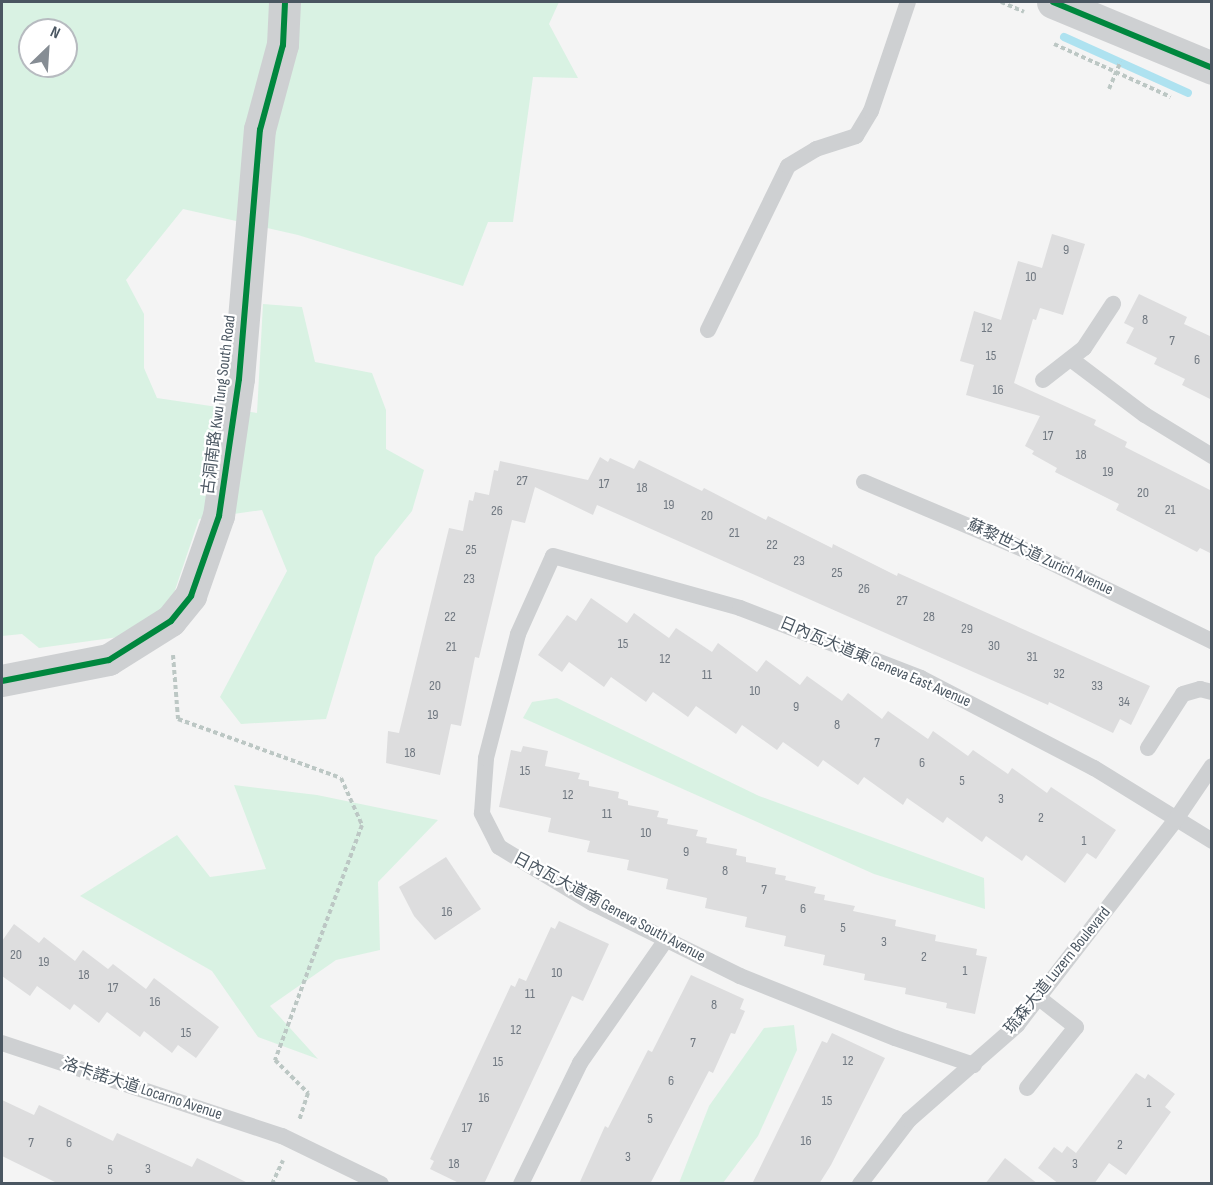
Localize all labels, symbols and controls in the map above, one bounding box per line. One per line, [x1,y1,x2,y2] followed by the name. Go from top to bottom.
[18,18,78,78] north arrow
[47,23,63,43] text: N
[1063,242,1069,258] house number: 9
[1025,269,1037,285] house number: 10
[1142,312,1148,328] house number: 8
[199,314,241,496] street label: 古洞南路 Kwu Tung South Road
[982,320,992,336] house number: 12
[1169,333,1175,349] house number: 7
[986,348,996,364] house number: 15
[1194,352,1200,368] house number: 6
[992,382,1004,398] house number: 16
[1043,428,1053,444] house number: 17
[1075,447,1087,463] house number: 18
[1102,464,1114,480] house number: 19
[516,473,528,489] house number: 27
[599,476,609,492] house number: 17
[636,480,648,496] house number: 18
[1137,485,1149,501] house number: 20
[663,497,675,513] house number: 19
[1165,502,1175,518] house number: 21
[491,503,503,519] house number: 26
[701,508,713,524] house number: 20
[964,516,1116,600] street label: 蘇黎世大道 Zurich Avenue
[729,525,739,541] house number: 21
[766,537,778,553] house number: 22
[465,542,477,558] house number: 25
[793,553,805,569] house number: 23
[831,565,843,581] house number: 25
[463,571,475,587] house number: 23
[858,581,870,597] house number: 26
[896,593,908,609] house number: 27
[444,609,456,625] house number: 22
[923,609,935,625] house number: 28
[777,614,973,712] street label: 日內瓦大道東 Geneva East Avenue
[961,621,973,637] house number: 29
[618,636,628,652] house number: 15
[988,638,1000,654] house number: 30
[446,639,456,655] house number: 21
[1027,649,1037,665] house number: 31
[660,651,670,667] house number: 12
[1053,666,1065,682] house number: 32
[702,667,712,683] house number: 11
[429,678,441,694] house number: 20
[1091,678,1103,694] house number: 33
[749,683,761,699] house number: 10
[1118,694,1130,710] house number: 34
[793,699,799,715] house number: 9
[427,707,439,723] house number: 19
[834,717,840,733] house number: 8
[874,735,880,751] house number: 7
[404,745,416,761] house number: 18
[919,755,925,771] house number: 6
[520,763,530,779] house number: 15
[959,773,965,789] house number: 5
[563,787,573,803] house number: 12
[998,791,1004,807] house number: 3
[602,806,612,822] house number: 11
[1038,810,1044,826] house number: 2
[640,825,652,841] house number: 10
[1082,833,1086,849] house number: 1
[683,844,689,860] house number: 9
[510,849,708,967] street label: 日內瓦大道南 Geneva South Avenue
[722,863,728,879] house number: 8
[761,882,767,898] house number: 7
[800,901,806,917] house number: 6
[441,904,453,920] house number: 16
[1001,904,1115,1038] street label: 琉森大道 Luzern Boulevard
[840,920,846,936] house number: 5
[881,934,887,950] house number: 3
[10,947,22,963] house number: 20
[921,949,927,965] house number: 2
[38,954,50,970] house number: 19
[963,963,967,979] house number: 1
[551,965,563,981] house number: 10
[78,967,90,983] house number: 18
[108,980,118,996] house number: 17
[525,986,535,1002] house number: 11
[149,994,161,1010] house number: 16
[711,997,717,1013] house number: 8
[511,1022,521,1038] house number: 12
[181,1025,191,1041] house number: 15
[690,1035,696,1051] house number: 7
[843,1053,853,1069] house number: 12
[493,1054,503,1070] house number: 15
[60,1055,224,1125] street label: 洛卡諾大道 Locarno Avenue
[668,1073,674,1089] house number: 6
[478,1090,490,1106] house number: 16
[822,1093,832,1109] house number: 15
[1147,1095,1151,1111] house number: 1
[647,1111,653,1127] house number: 5
[462,1120,472,1136] house number: 17
[800,1133,812,1149] house number: 16
[28,1135,34,1151] house number: 7
[66,1135,72,1151] house number: 6
[1117,1137,1123,1153] house number: 2
[625,1149,631,1165] house number: 3
[448,1156,460,1172] house number: 18
[1072,1156,1078,1172] house number: 3
[145,1161,151,1177] house number: 3
[107,1162,113,1178] house number: 5

